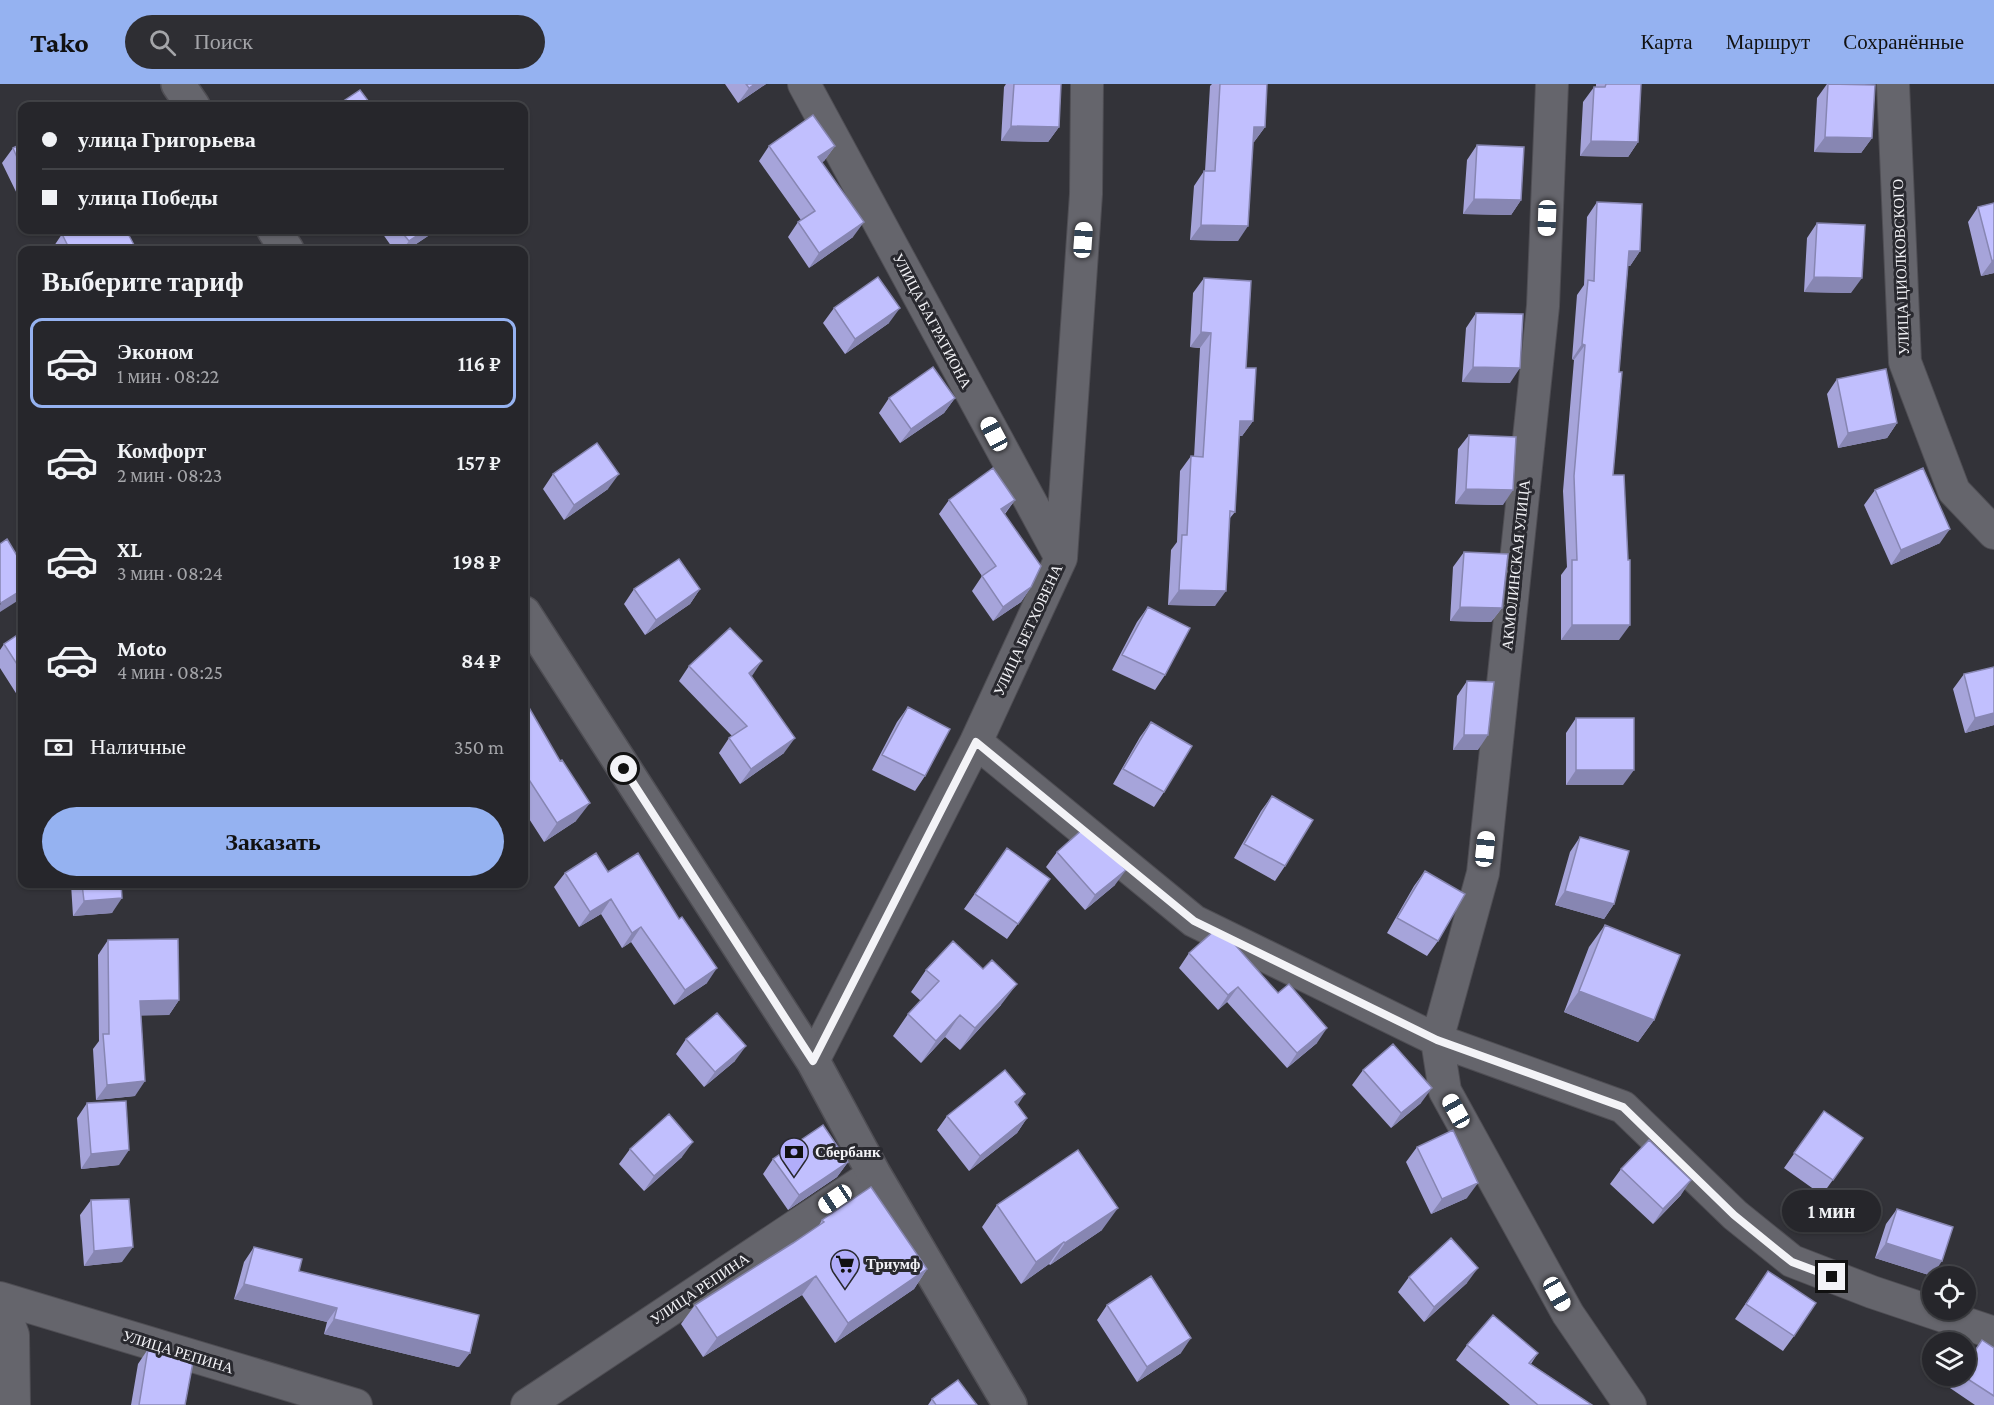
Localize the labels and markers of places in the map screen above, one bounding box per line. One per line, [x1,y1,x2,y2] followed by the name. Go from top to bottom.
[778,1136,810,1178] bank icon: Сбербанк
[815,1144,881,1160] place label: Сбербанк
[829,1248,861,1290] supermarket icon: Триумф
[866,1256,920,1272] place label: Триумф

